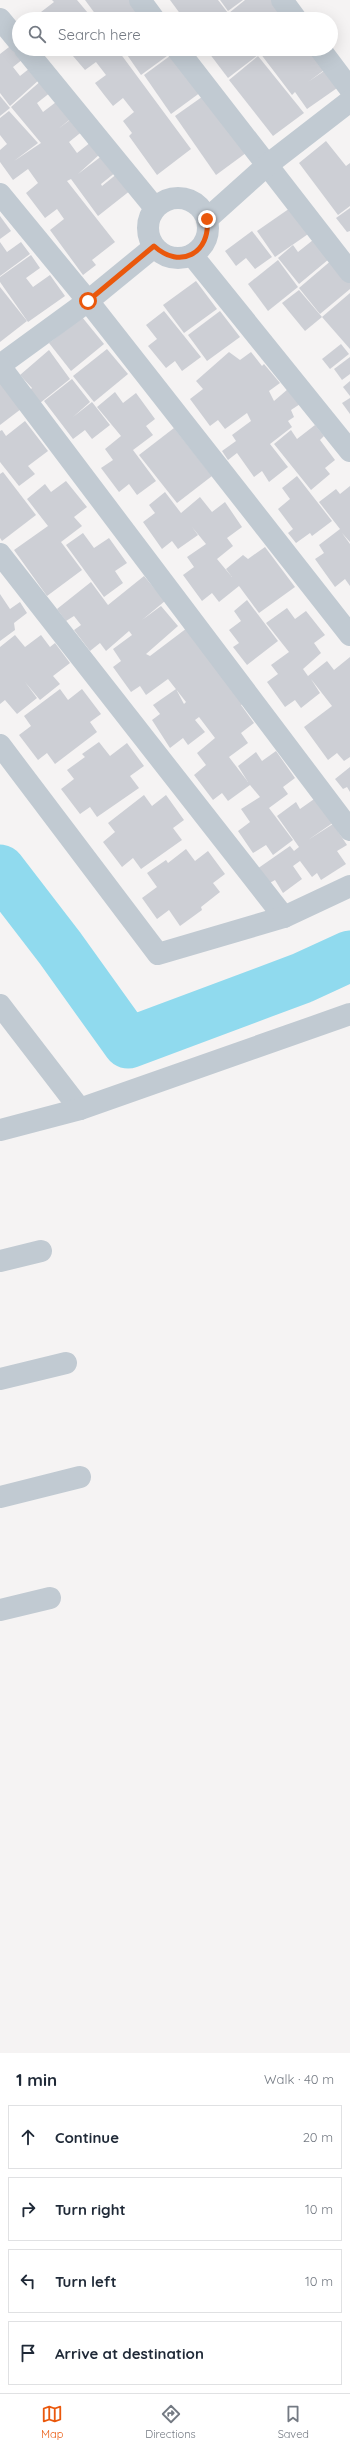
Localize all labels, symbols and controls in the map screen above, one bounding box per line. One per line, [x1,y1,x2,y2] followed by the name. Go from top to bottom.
[12,12,338,56] search box
[26,23,48,45] icon: search
[58,25,141,44] text: Search here
[198,210,216,228] route end
[79,292,97,310] route start
[16,2069,57,2090] text: 1 min
[264,2071,334,2087] text: Walk · 40 m
[17,2126,39,2148] icon: ahead
[55,2128,119,2147] text: Continue
[303,2129,333,2145] text: 20 m
[17,2198,39,2220] icon: right
[55,2200,126,2219] text: Turn right
[305,2201,333,2217] text: 10 m
[17,2270,39,2292] icon: left
[55,2272,117,2291] text: Turn left
[305,2273,333,2289] text: 10 m
[17,2342,39,2364] icon: arrive
[55,2344,204,2363] text: Arrive at destination
[41,2403,63,2441] tab: Map
[145,2403,196,2441] tab: Directions
[278,2403,309,2441] tab: Saved

